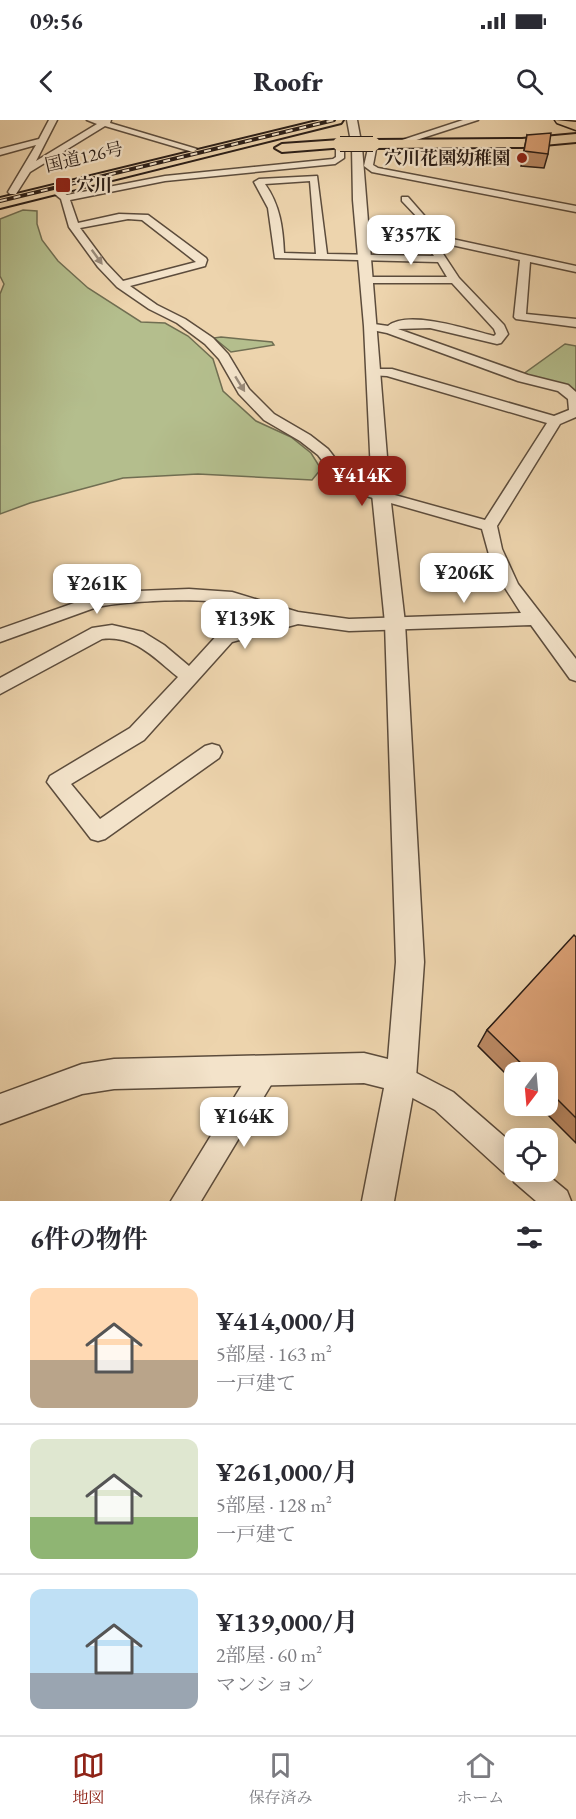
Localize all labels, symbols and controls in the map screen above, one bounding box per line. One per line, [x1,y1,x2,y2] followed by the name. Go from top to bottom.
[30,7,83,36] text: 09:56
[253,64,323,99] text: Roofr
[30,65,63,98] icon: back
[513,65,546,98] icon: search
[42,136,125,177] street label: 国道126号
[384,146,510,169] place label: 穴川花園幼稚園
[515,151,529,165] marker: 穴川花園幼稚園
[76,173,112,196] place label: 穴川
[54,176,72,194] marker: 穴川
[369,215,453,266] pin: ¥357K
[381,221,441,247] text: ¥357K
[90,250,102,265] one-way arrow
[234,376,245,392] one-way arrow
[320,456,404,507] pin: ¥414K
[332,462,392,488] text: ¥414K
[422,553,506,604] pin: ¥206K
[434,559,494,585] text: ¥206K
[55,564,139,615] pin: ¥261K
[67,570,127,596] text: ¥261K
[203,599,287,650] pin: ¥139K
[215,605,275,631] text: ¥139K
[504,1062,558,1116] north arrow
[504,1062,558,1182] map controls
[202,1097,286,1148] pin: ¥164K
[214,1103,274,1129] text: ¥164K
[504,1128,558,1182] button: locate
[513,1221,546,1254] icon: filters
[30,1222,148,1256] text: 6件の物件
[216,1304,358,1338] text: ¥414,000/月
[78,1312,150,1384] icon: home
[216,1341,332,1367] text: 5部屋 · 163 m²
[216,1370,296,1396] text: 一戸建て
[216,1455,358,1489] text: ¥261,000/月
[78,1463,150,1535] icon: home
[216,1492,332,1518] text: 5部屋 · 128 m²
[216,1521,296,1547] text: 一戸建て
[216,1605,358,1639] text: ¥139,000/月
[78,1613,150,1685] icon: home
[216,1642,322,1668] text: 2部屋 · 60 m²
[216,1671,315,1697] text: マンション
[72,1749,105,1808] tab: 地図
[248,1749,313,1808] tab: 保存済み
[456,1749,504,1808] tab: ホーム

